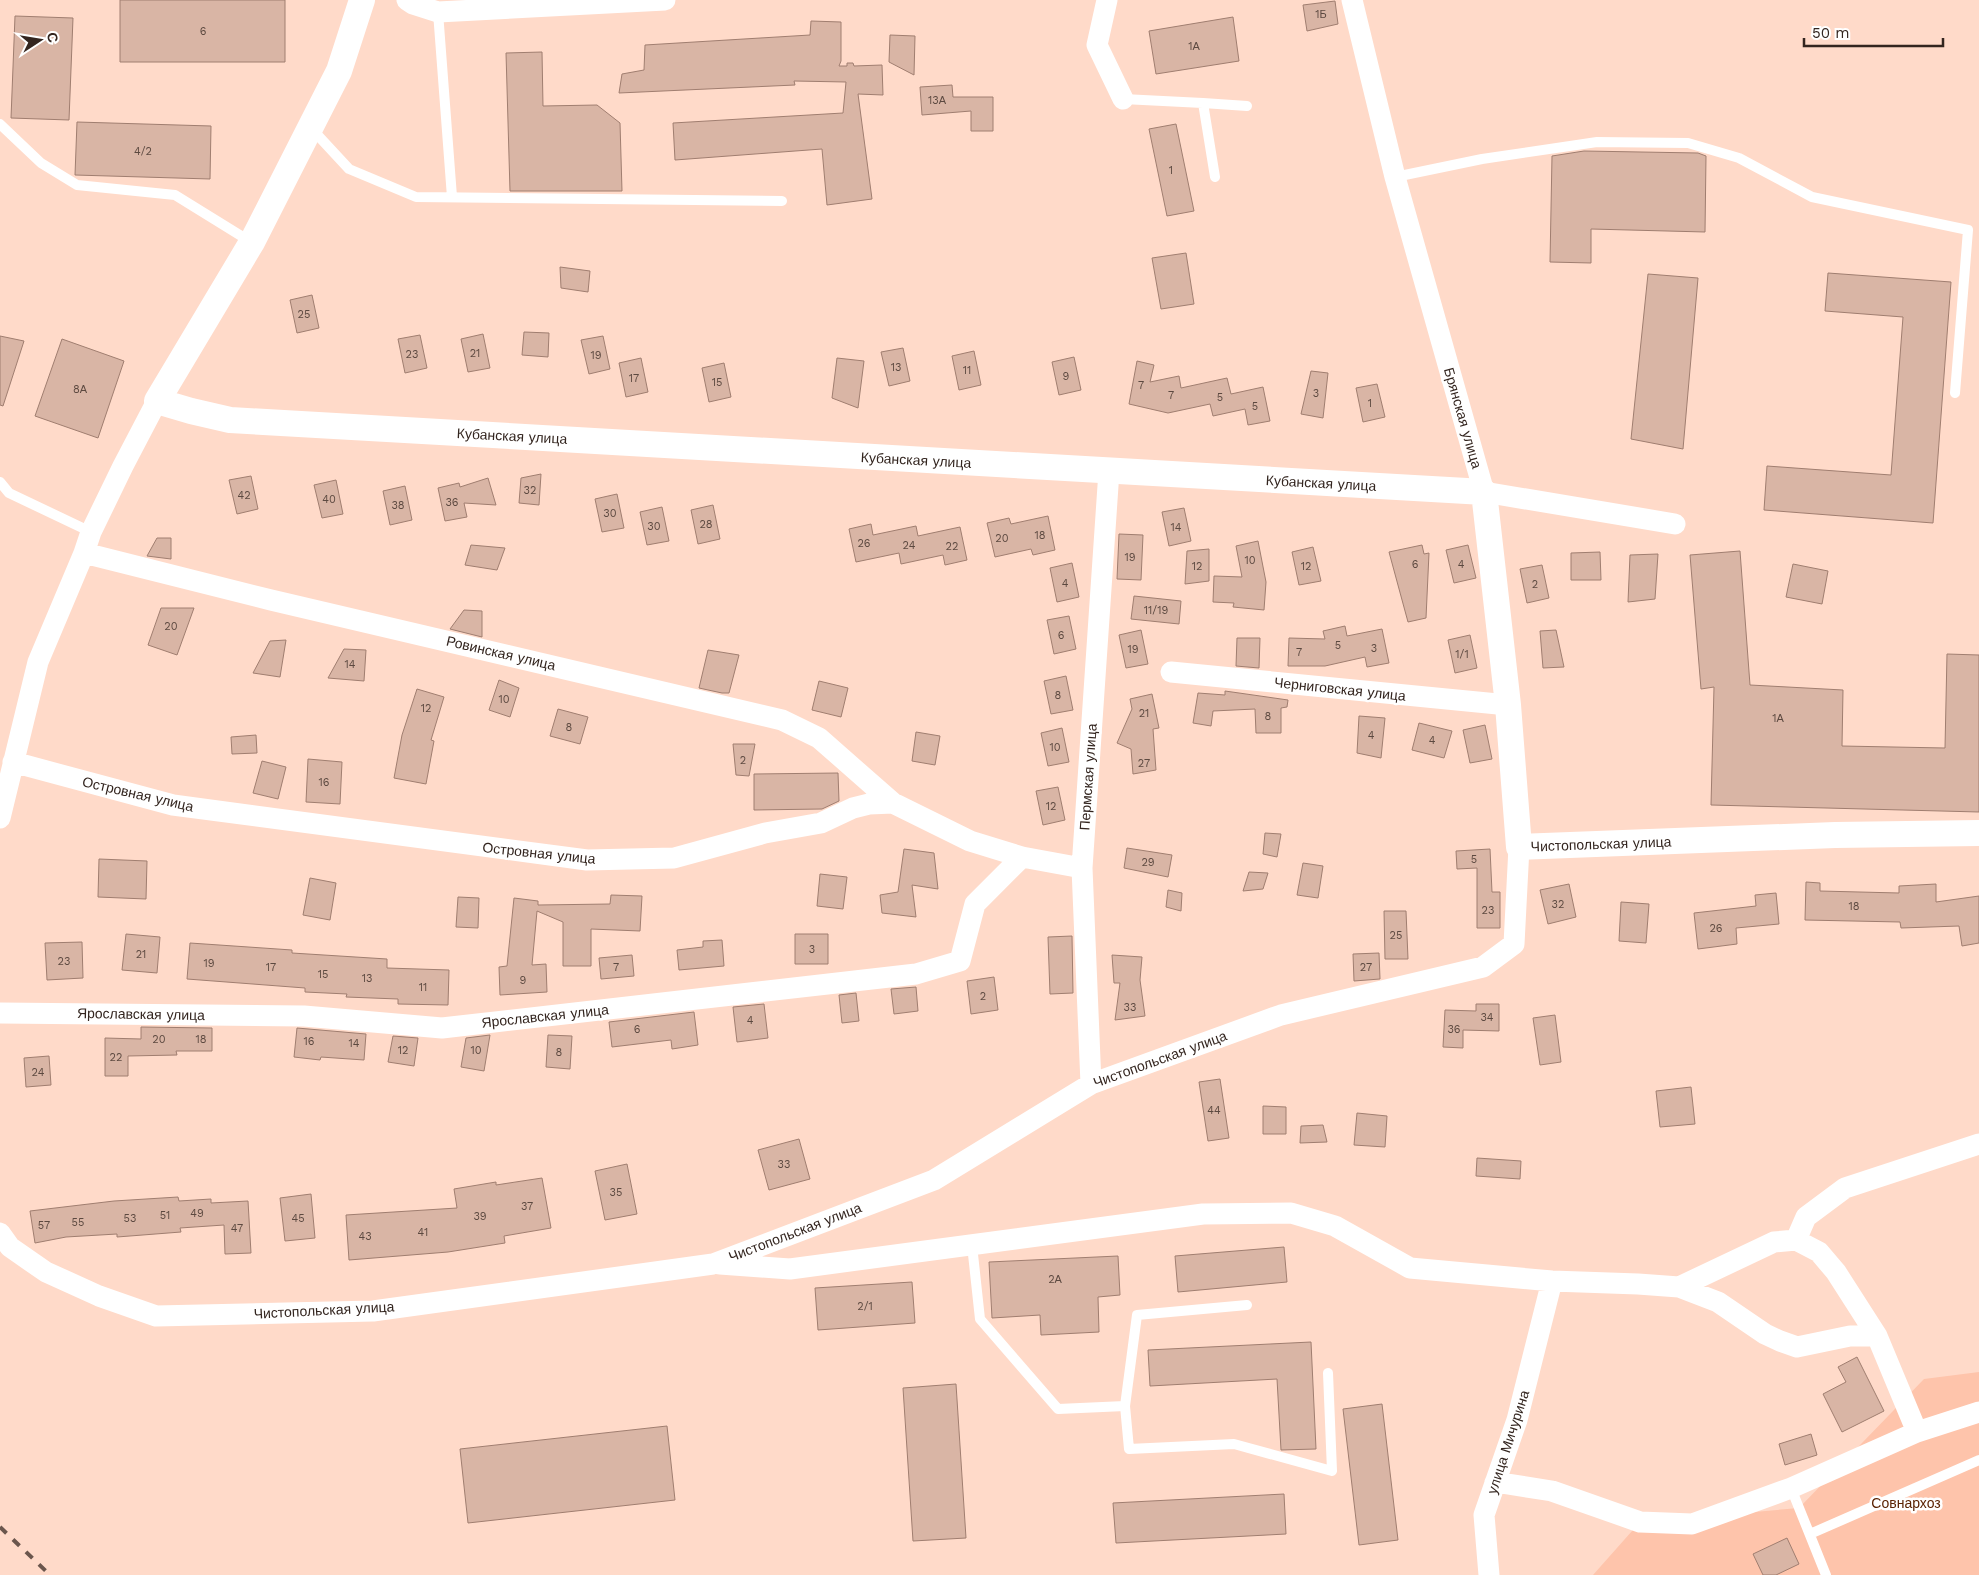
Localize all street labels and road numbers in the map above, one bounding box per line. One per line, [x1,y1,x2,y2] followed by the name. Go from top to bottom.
[1441,366,1485,470] street label: Брянская улица
[456,425,568,447] street label: Кубанская улица
[860,449,972,471] street label: Кубанская улица
[1265,472,1377,494] street label: Кубанская улица
[445,633,557,673] street label: Ровинская улица
[1273,674,1407,704] street label: Черниговская улица
[1076,723,1100,831] street label: Пермская улица
[81,773,195,815] street label: Островная улица
[1530,834,1672,854] street label: Чистопольская улица
[482,839,597,867] street label: Островная улица
[481,1001,610,1031] street label: Ярославская улица
[77,1005,205,1023] street label: Ярославская улица
[1091,1027,1229,1091] street label: Чистопольская улица
[726,1199,864,1265] street label: Чистопольская улица
[253,1298,395,1322] street label: Чистопольская улица
[1484,1388,1532,1496] street label: улица Мичурина

